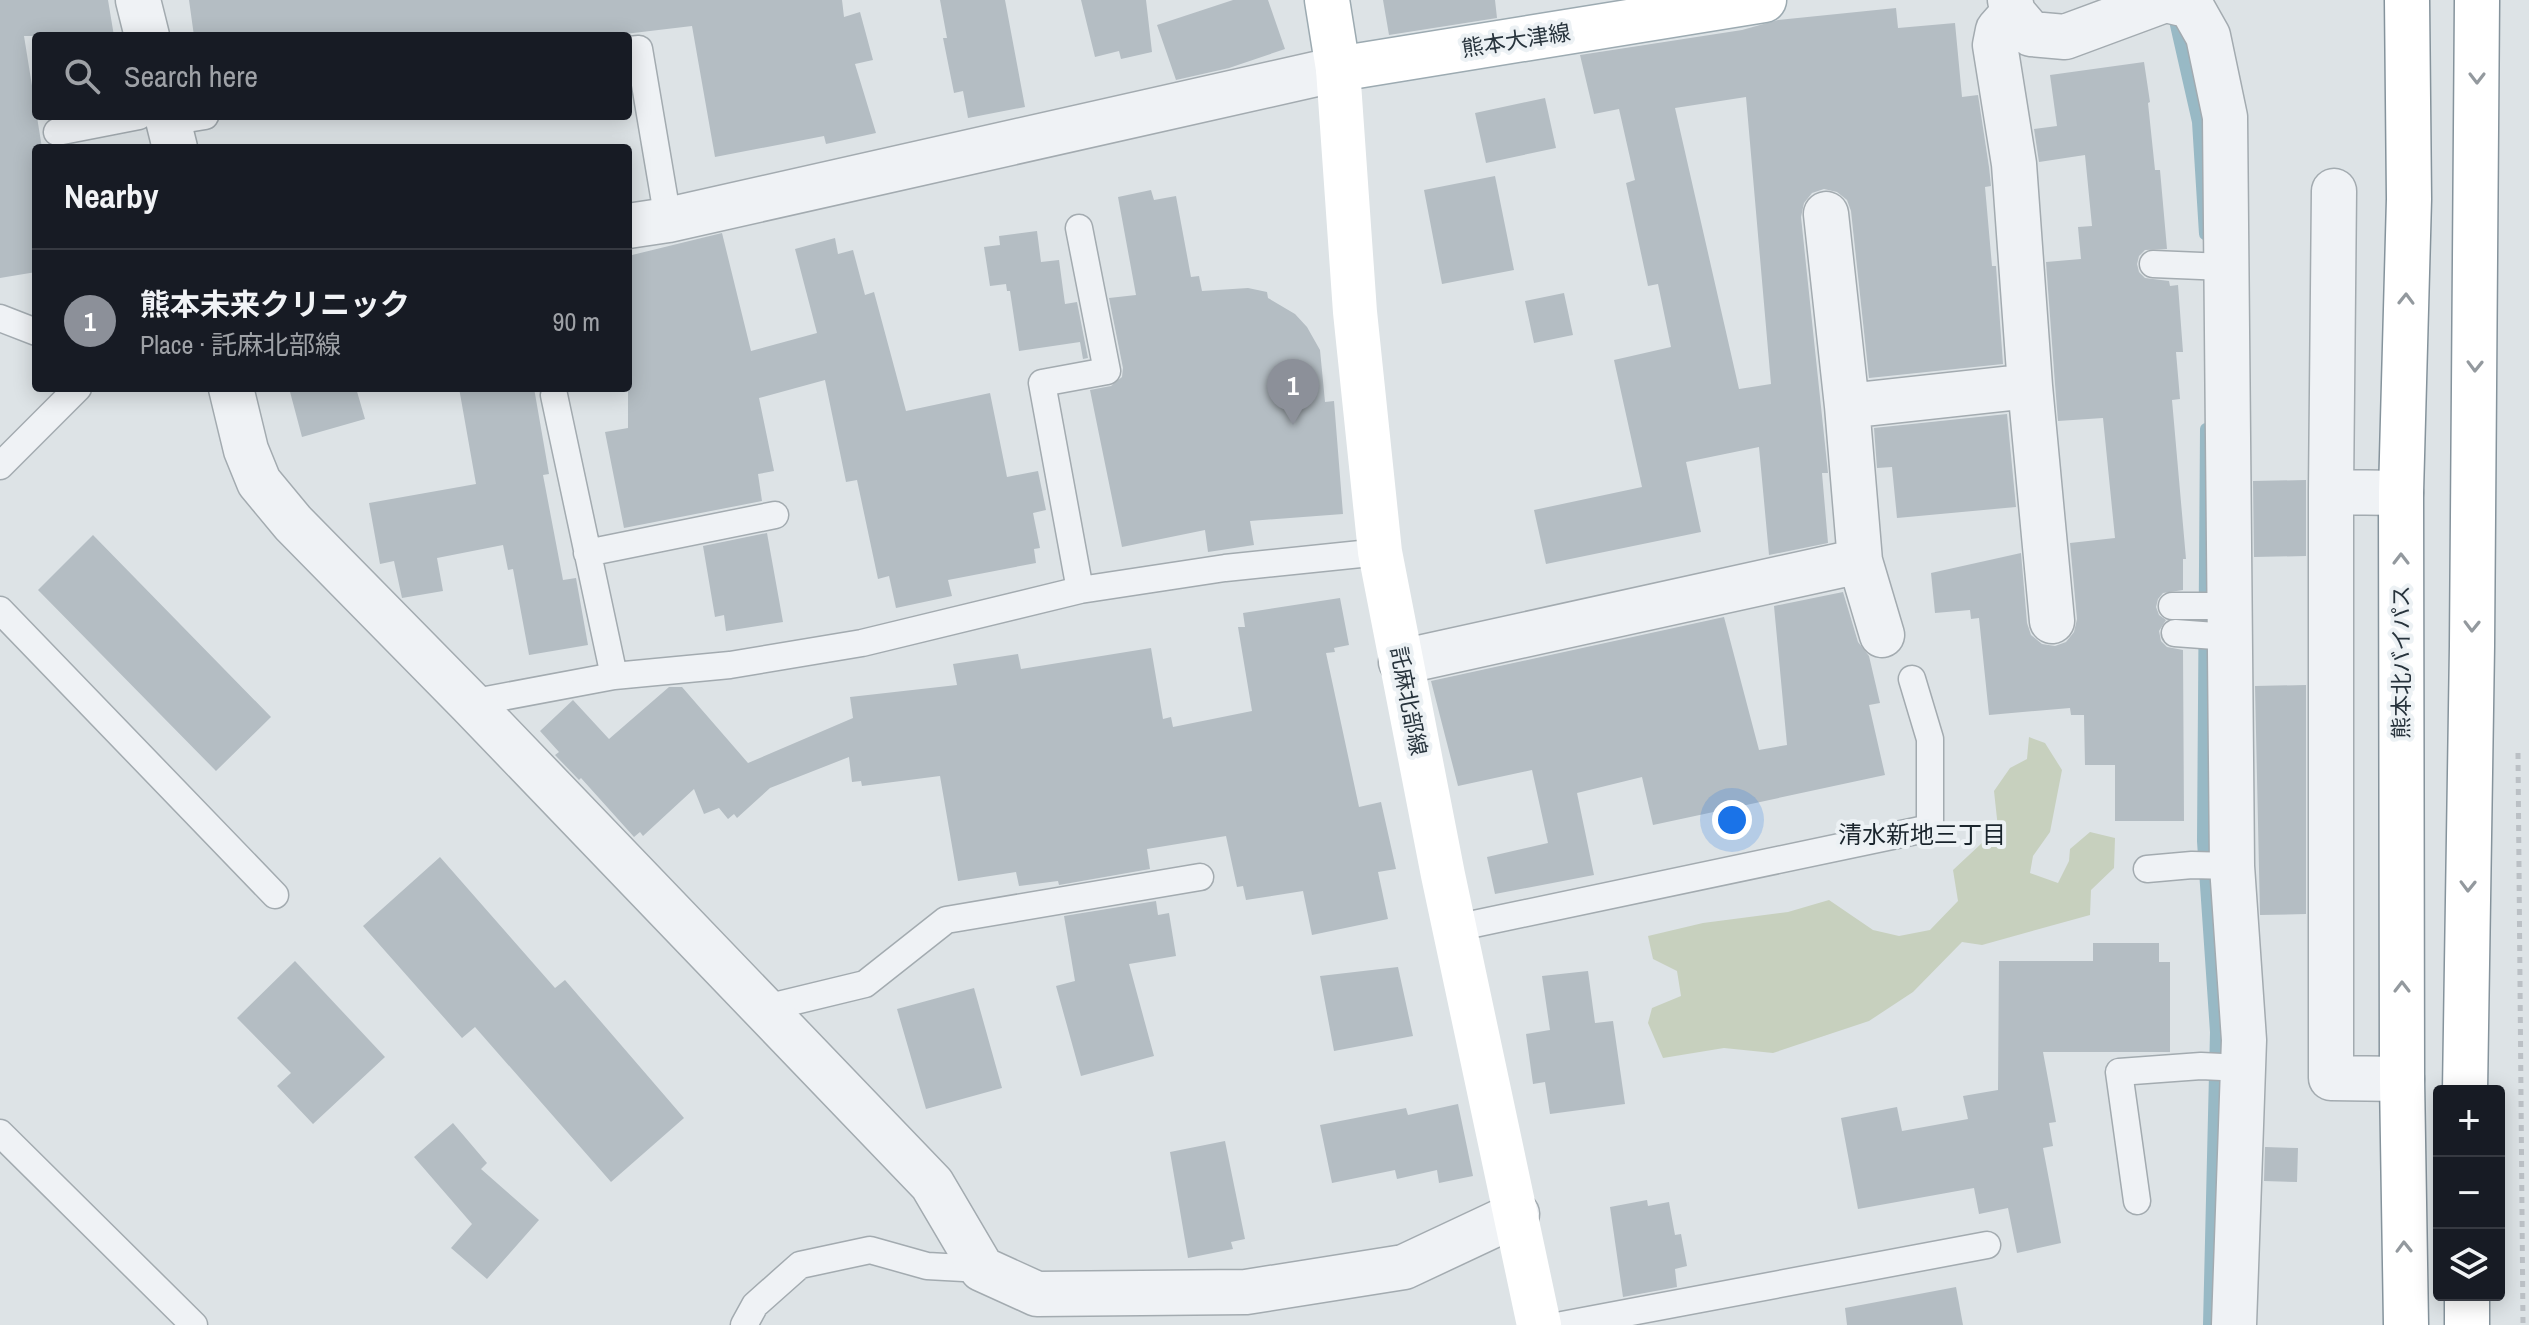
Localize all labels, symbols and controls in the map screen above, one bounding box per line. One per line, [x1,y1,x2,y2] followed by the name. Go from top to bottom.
[1459,17,1573,63] street label: 熊本大津線
[32,32,632,120] search box
[60,54,104,98] icon: search
[124,56,258,96] text: Search here
[2468,72,2486,85] one-way arrow
[64,173,159,219] text: Nearby
[140,284,410,324] text: 熊本未来クリニック
[2398,292,2415,305] one-way arrow
[84,304,96,339] text: 1
[553,304,600,339] text: 90 m
[140,327,341,362] text: Place · 託麻北部線
[1267,359,1319,425] pin: 1
[2466,360,2484,373] one-way arrow
[2392,552,2410,565] one-way arrow
[2386,585,2416,739] street label: 熊本北バイパス
[2463,620,2481,633] one-way arrow
[1384,644,1434,758] street label: 託麻北部線
[1712,800,1752,840] your location
[1838,818,2006,850] district label: 清水新地三丁目
[2459,880,2477,893] one-way arrow
[2393,980,2411,993] one-way arrow
[2433,1085,2505,1301] map controls
[2433,1085,2505,1157] button: +
[2433,1157,2505,1229] button: −
[2433,1229,2505,1301] button: layers
[2396,1240,2413,1253] one-way arrow

